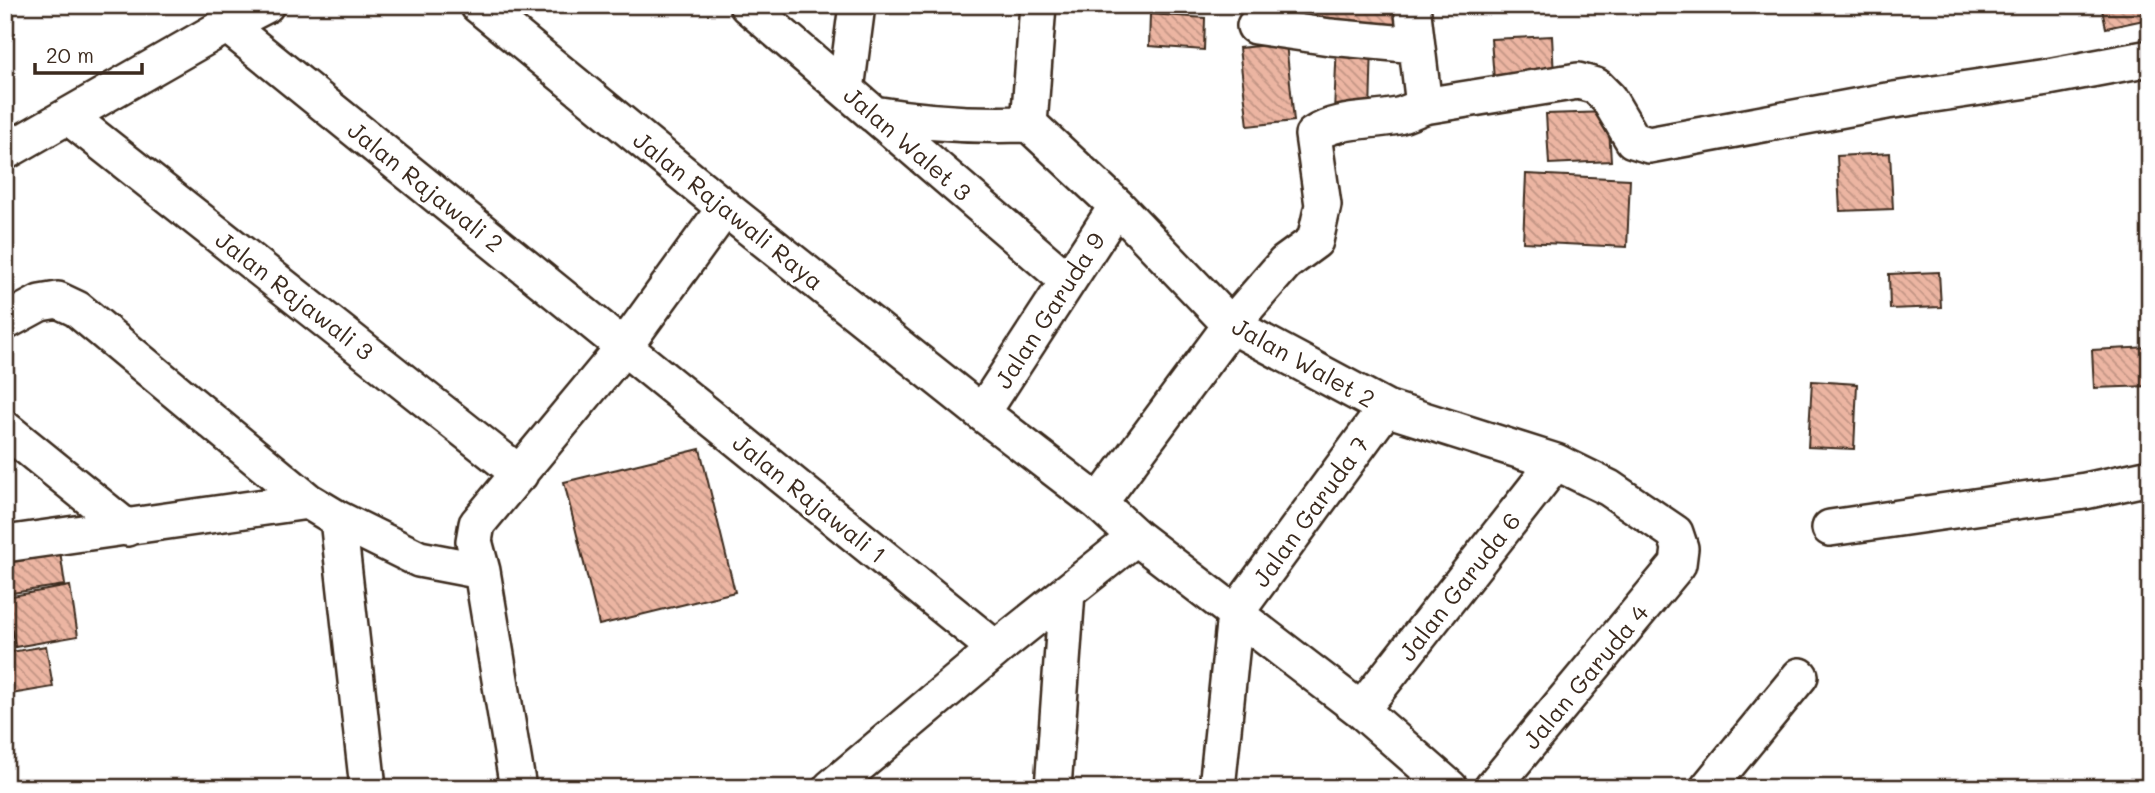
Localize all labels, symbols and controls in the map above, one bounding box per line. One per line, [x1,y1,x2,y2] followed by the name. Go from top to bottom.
[35,32,142,76] scale bar
[46,41,94,68] text: 20 m
[838,79,978,207] street label: Jalan Walet 3
[342,114,510,258] street label: Jalan Rajawali 2
[628,124,830,296] street label: Jalan Rajawali Raya
[210,224,380,366] street label: Jalan Rajawali 3
[987,226,1111,394] street label: Jalan Garuda 9
[1227,310,1381,414] street label: Jalan Walet 2
[727,427,893,569] street label: Jalan Rajawali 1
[1245,429,1375,593] street label: Jalan Garuda 7
[1391,505,1527,667] street label: Jalan Garuda 6
[1515,597,1655,755] street label: Jalan Garuda 4

